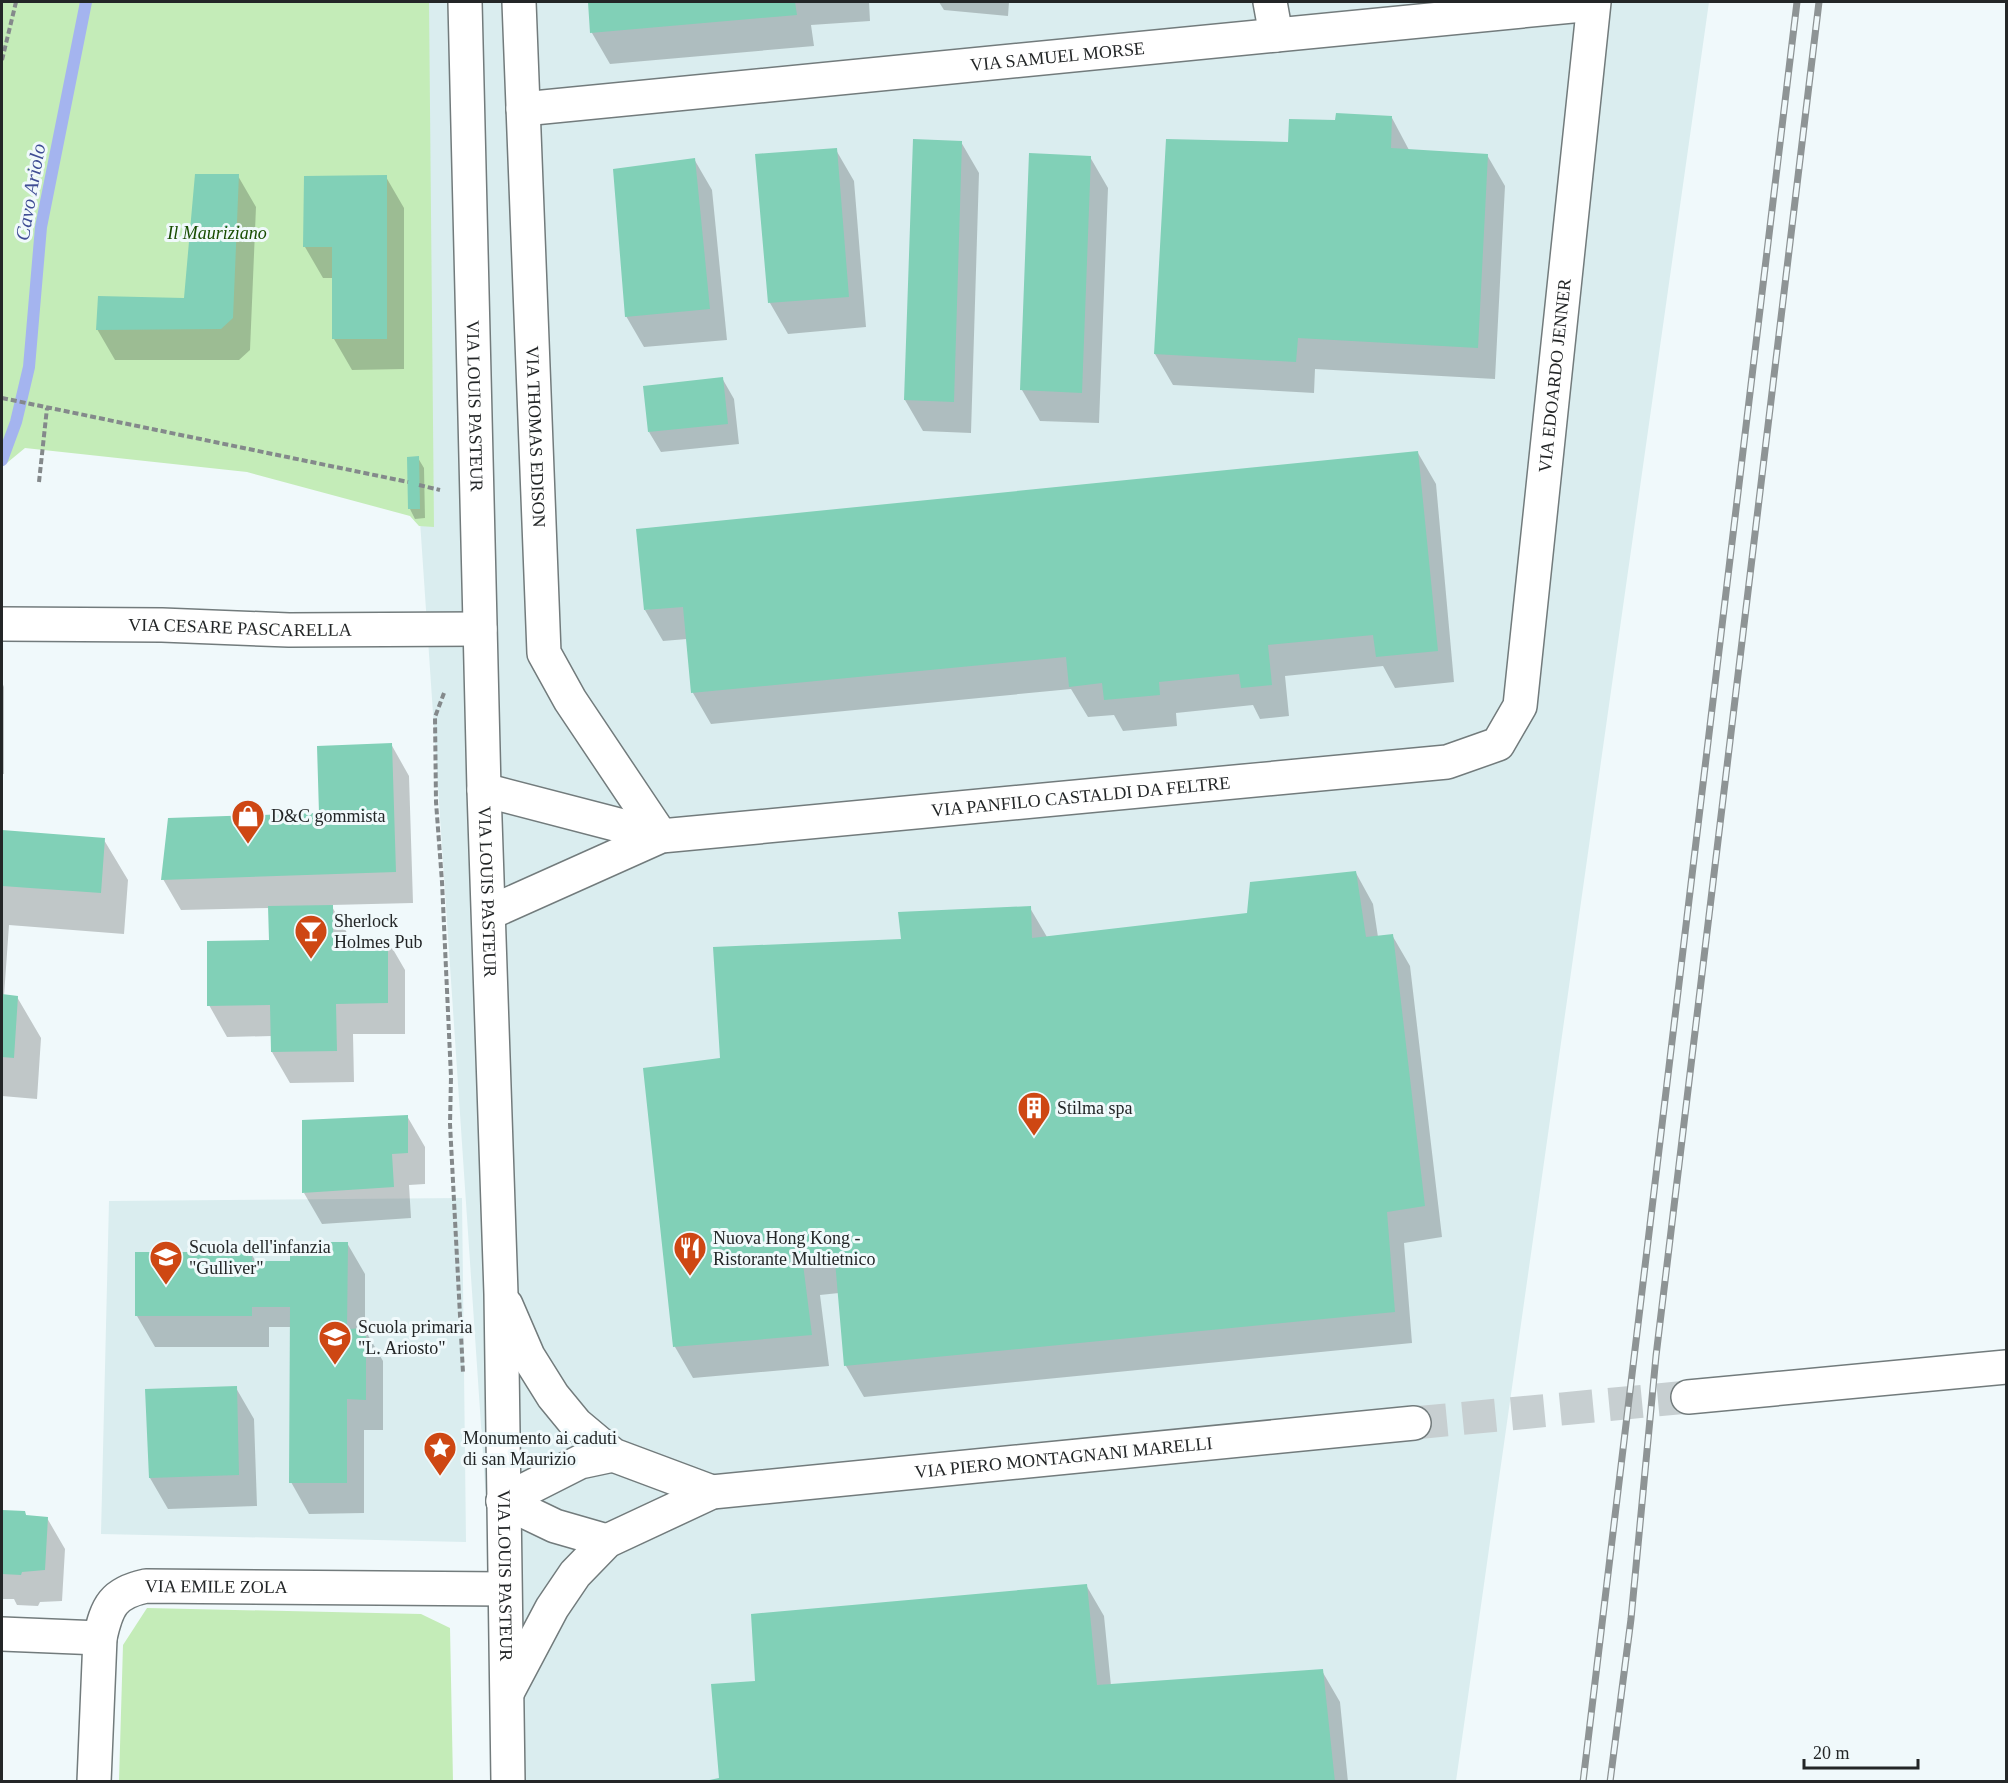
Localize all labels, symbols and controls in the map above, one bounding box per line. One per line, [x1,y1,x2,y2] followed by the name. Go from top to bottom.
[969,38,1146,75] street label: VIA SAMUEL MORSE
[11,142,49,242] water label: Cavo Ariolo
[166,223,267,243] park label: Il Mauriziano
[1535,278,1575,474] street label: VIA EDOARDO JENNER
[463,320,487,492] street label: VIA LOUIS PASTEUR
[522,345,549,528] street label: VIA THOMAS EDISON
[128,615,352,640] street label: VIA CESARE PASCARELLA
[930,772,1231,821] street label: VIA PANFILO CASTALDI DA FELTRE
[230,798,266,845] shop icon: D&C gommista
[271,806,386,826] place label: D&C gommista
[475,806,500,978] street label: VIA LOUIS PASTEUR
[334,911,423,952] place label: Sherlock Holmes Pub
[293,913,329,960] bar icon: Sherlock Holmes Pub
[1016,1090,1052,1137] building icon: Stilma spa
[1057,1098,1133,1118] place label: Stilma spa
[713,1228,875,1269] place label: Nuova Hong Kong - Ristorante Multietnico
[672,1230,708,1277] restaurant icon: Nuova Hong Kong - Ristorante Multietnico
[189,1237,331,1278] place label: Scuola dell'infanzia "Gulliver"
[148,1239,184,1286] school or university icon: Scuola dell'infanzia "Gulliver"
[358,1317,472,1358] place label: Scuola primaria "L. Ariosto"
[317,1319,353,1366] school or university icon: Scuola primaria "L. Ariosto"
[463,1428,617,1469] place label: Monumento ai caduti di san Maurizio
[422,1430,458,1477] place icon: Monumento ai caduti di san Maurizio
[914,1433,1213,1482] street label: VIA PIERO MONTAGNANI MARELLI
[494,1490,516,1661] street label: VIA LOUIS PASTEUR
[145,1576,288,1597] street label: VIA EMILE ZOLA
[1804,1732,1918,1770] scale bar
[1813,1743,1850,1763] text: 20 m

